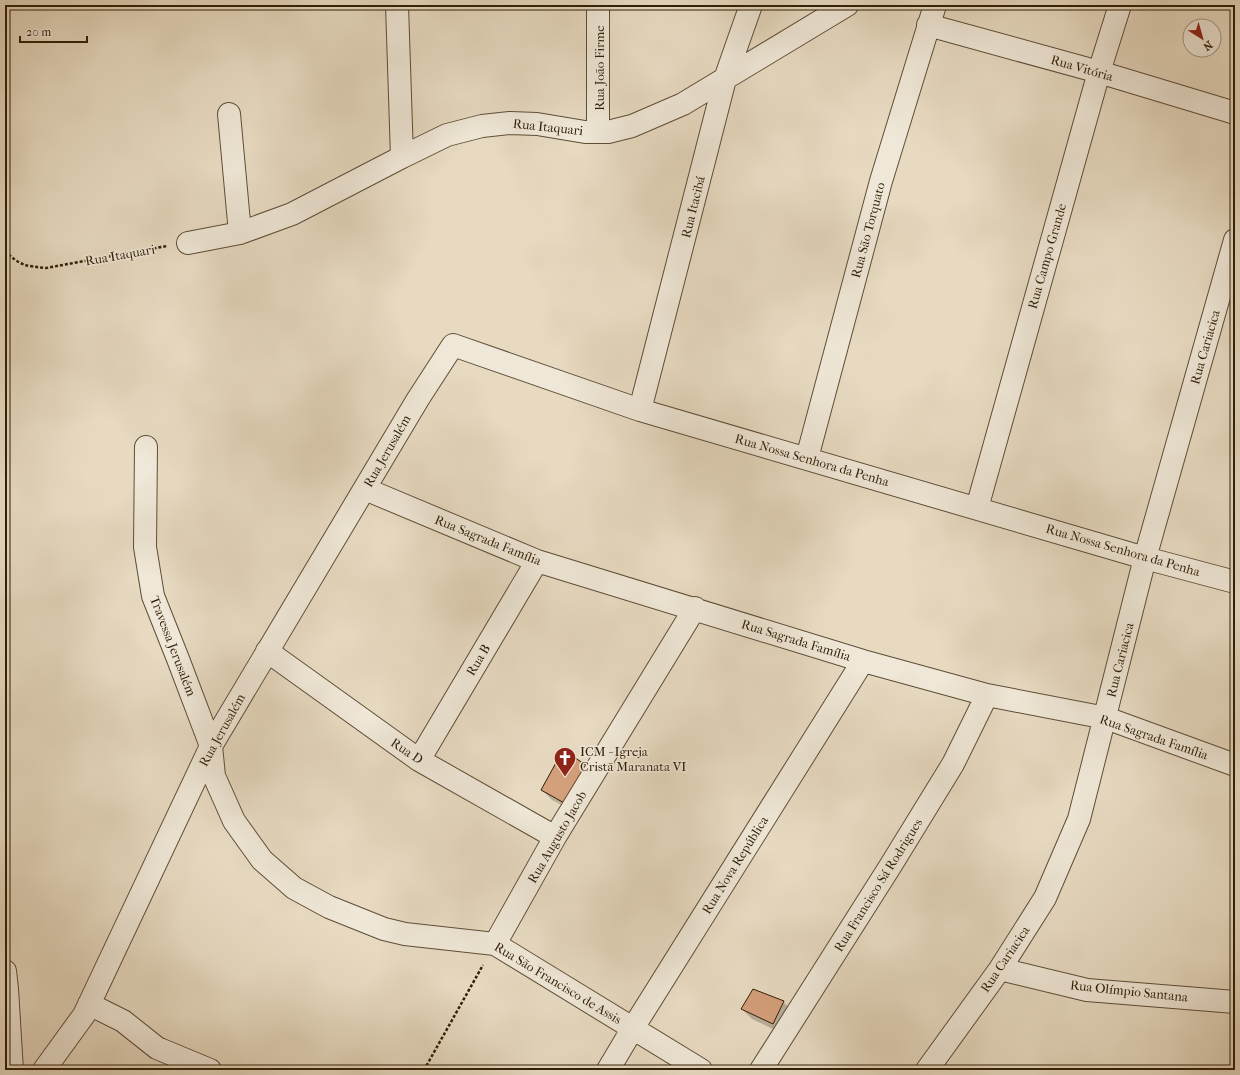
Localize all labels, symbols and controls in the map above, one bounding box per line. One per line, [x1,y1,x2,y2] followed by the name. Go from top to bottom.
[20,18,87,44] scale bar
[1182,18,1222,58] north arrow
[26,25,51,39] text: 20 m
[592,25,607,111] street label: Rua João Firme
[1200,38,1215,54] text: N
[1049,52,1116,84] street label: Rua Vitória
[512,116,584,138] street label: Rua Itaquari
[678,174,708,239] street label: Rua Itacibá
[848,180,888,279] street label: Rua São Torquato
[1025,201,1069,311] street label: Rua Campo Grande
[84,241,156,269] street label: Rua Itaquari
[1187,307,1223,386] street label: Rua Cariacica
[360,412,414,490] street label: Rua Jerusalém
[733,431,892,489] street label: Rua Nossa Senhora da Penha
[433,512,544,569] street label: Rua Sagrada Família
[1044,521,1203,579] street label: Rua Nossa Senhora da Penha
[147,594,199,698] street label: Travessa Jerusalém
[740,616,853,664] street label: Rua Sagrada Família
[1103,620,1137,699] street label: Rua Cariacica
[463,642,493,678] street label: Rua B
[196,691,248,769] street label: Rua Jerusalém
[1098,711,1211,763] street label: Rua Sagrada Família
[388,735,426,767] street label: Rua D
[580,744,686,774] place label: ICM - Igreja Cristã Maranata VI
[552,745,578,778] church icon: ICM - Igreja Cristã Maranata VI
[524,788,590,886] street label: Rua Augusto Jacob
[699,813,772,917] street label: Rua Nova República
[831,815,925,954] street label: Rua Francisco Sá Rodrigues
[977,922,1033,995] street label: Rua Cariacica
[492,939,625,1027] street label: Rua São Francisco de Assis
[1069,977,1190,1005] street label: Rua Olímpio Santana

